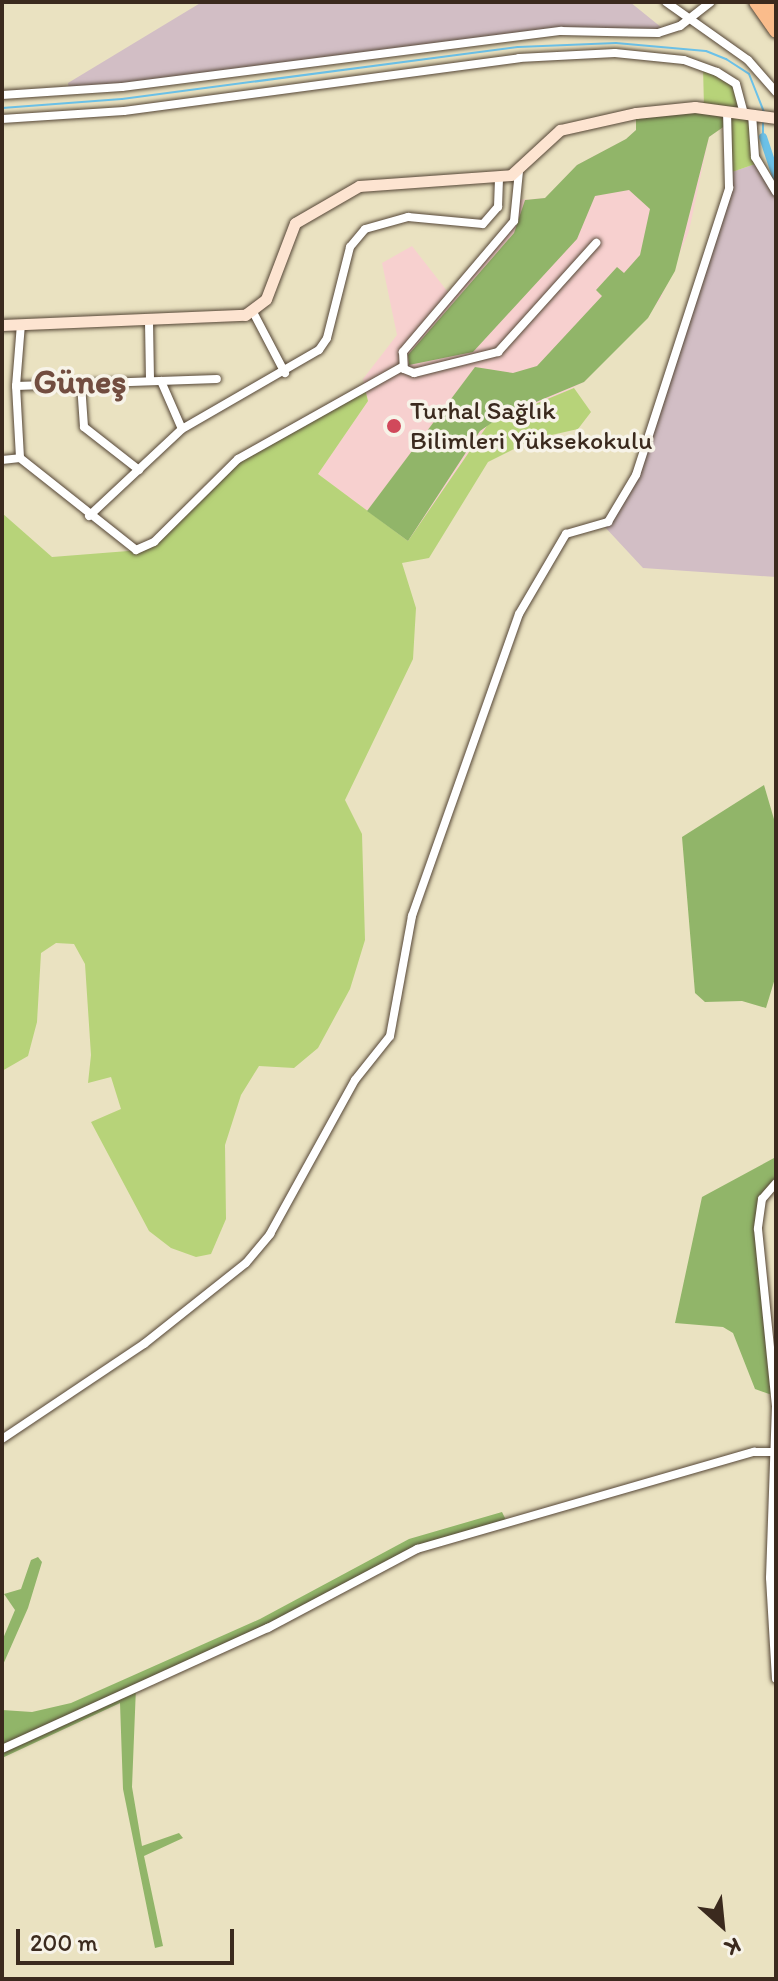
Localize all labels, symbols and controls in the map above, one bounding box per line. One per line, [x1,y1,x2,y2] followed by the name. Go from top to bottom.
[34,362,126,402] district label: Güneş
[410,395,653,456] place label: Turhal Sağlık Bilimleri Yüksekokulu
[385,417,403,435] marker: Turhal Sağlık Bilimleri Yüksekokulu
[682,1885,762,1965] north arrow
[20,1913,238,1963] scale bar
[30,1928,98,1957] text: 200 m
[721,1932,746,1962] text: K

